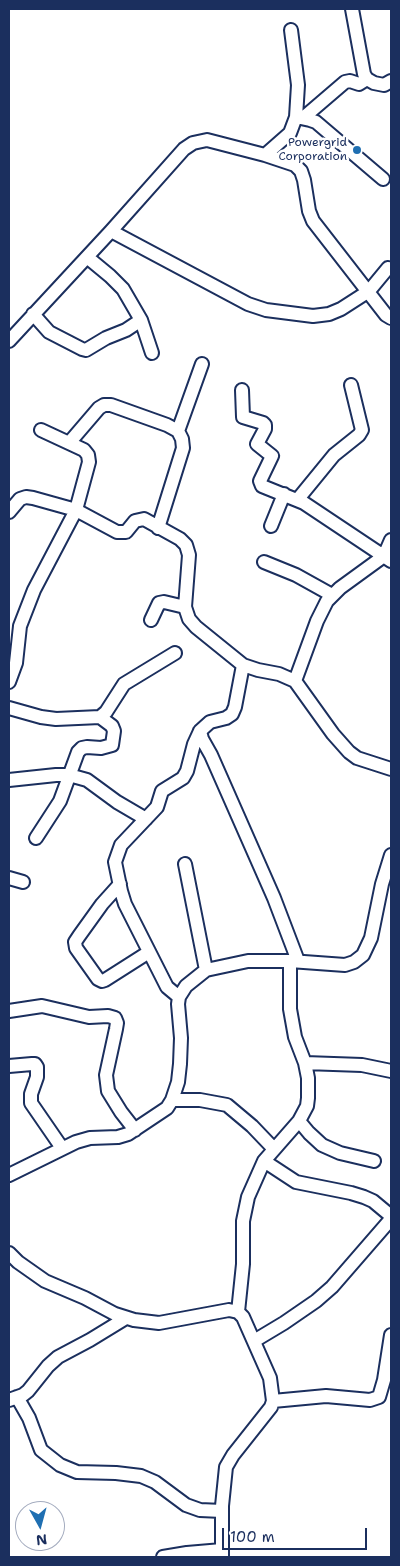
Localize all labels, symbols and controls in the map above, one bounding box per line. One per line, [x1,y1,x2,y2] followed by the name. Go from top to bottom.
[278,136,347,164] place label: Powergrid Corporation
[351,144,363,156] marker: Powergrid Corporation
[15,1501,65,1551] north arrow
[225,1518,370,1550] scale bar
[230,1527,275,1547] text: 100 m
[35,1530,48,1550] text: N

